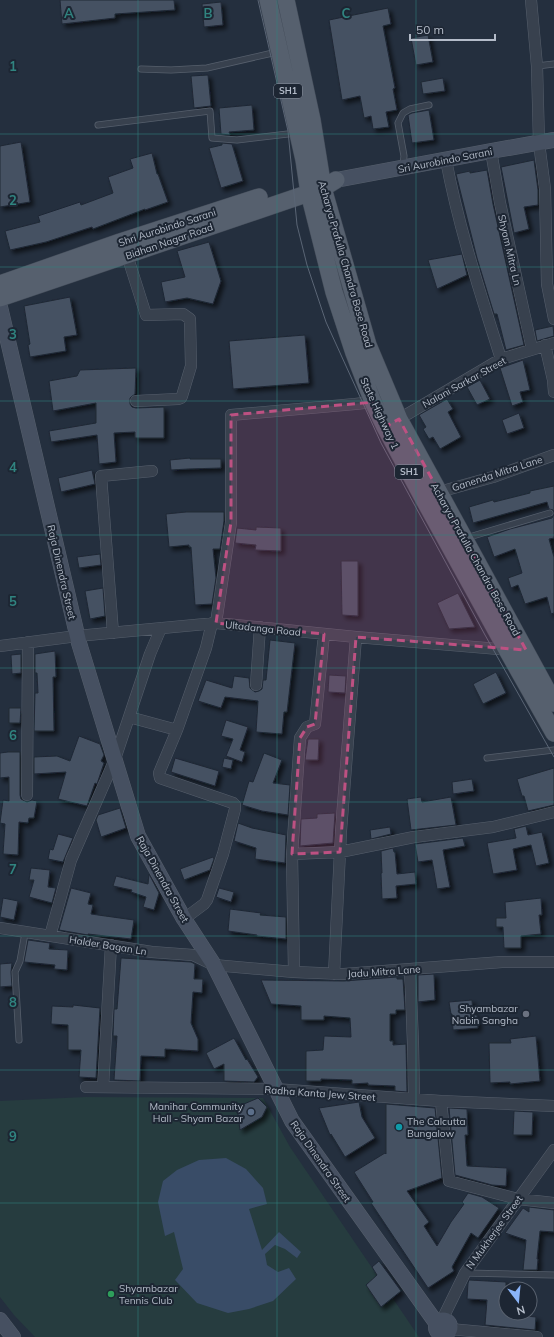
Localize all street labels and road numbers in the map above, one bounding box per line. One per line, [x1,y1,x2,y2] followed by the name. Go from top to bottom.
[274,84,302,98] road number: SH1
[397,145,493,176] street label: Sri Aurobindo Sarani
[315,179,376,349] street label: Acharya Prafulla Chandra Bose Road
[117,206,218,249] street label: Shri Aurobindo Sarani
[495,213,524,287] street label: Shyam Mitra Ln
[124,220,215,263] street label: Bidhan Nagar Road
[420,354,509,411] street label: Nalani Sarkar Street
[357,375,402,451] street label: State Highway 1
[450,453,544,494] street label: Ganenda Mitra Lane
[395,465,423,479] road number: SH1
[428,480,523,638] street label: Acharya Prafulla Chandra Bose Road
[44,524,79,621] street label: Raja Dinendra Street
[224,618,302,639] street label: Ultadanga Road
[133,834,192,925] street label: Raja Dinendra Street
[68,933,148,958] street label: Halder Bagan Ln
[347,962,421,981] street label: Jadu Mitra Lane
[264,1083,376,1104] street label: Radha Kanta Jew Street
[288,1118,354,1205] street label: Raja Dinendra Street
[463,1192,526,1272] street label: N Mukherjee Street

